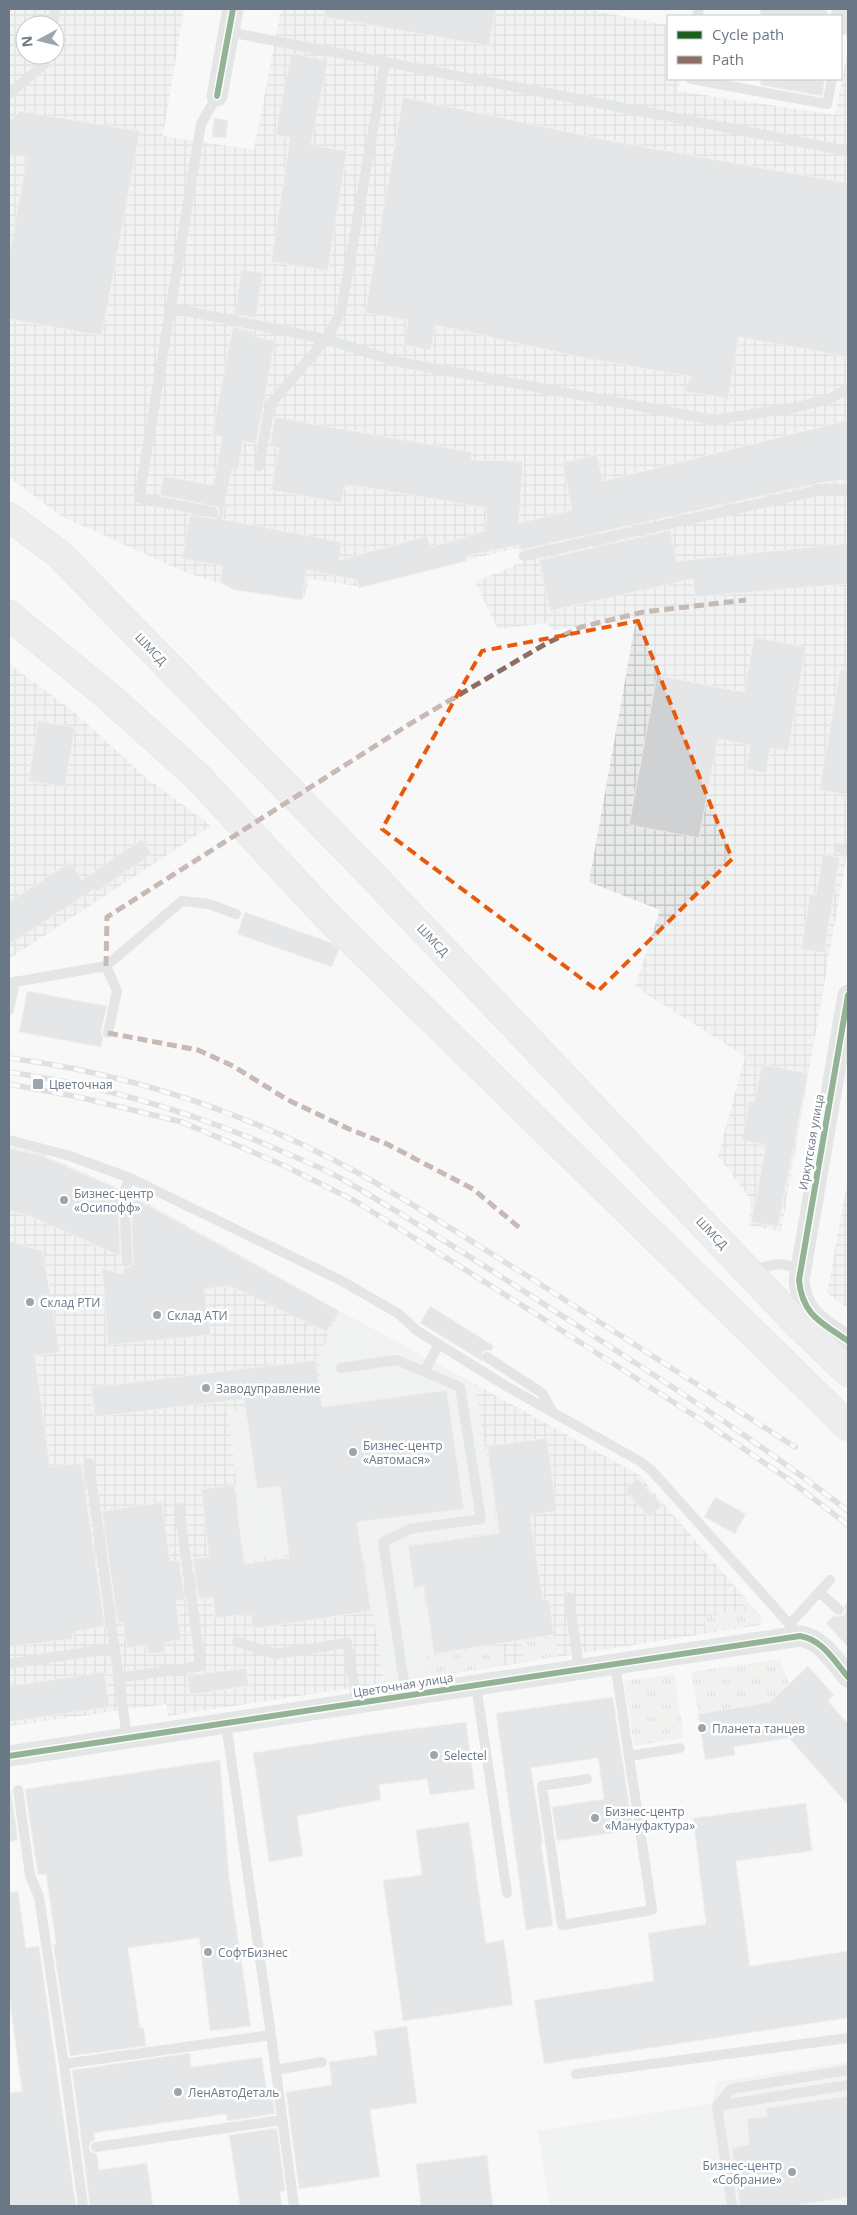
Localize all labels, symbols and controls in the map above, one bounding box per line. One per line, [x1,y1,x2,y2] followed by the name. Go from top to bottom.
[15,15,65,65] north arrow
[667,15,842,80] legend
[712,24,784,44] text: Cycle path
[16,35,37,48] text: N
[712,49,744,69] text: Path
[131,629,171,669] street label: ШМСД
[413,920,453,960] street label: ШМСД
[49,1076,113,1093] place label: Цветочная
[31,1077,45,1091] marker: Цветочная
[794,1093,828,1191] street label: Иркутская улица
[74,1185,154,1216] place label: Бизнес-центр «Осипофф»
[58,1194,70,1206] marker: Бизнес-центр «Осипофф»
[692,1213,732,1253] street label: ШМСД
[40,1294,100,1311] place label: Склад РТИ
[24,1296,36,1308] marker: Склад РТИ
[167,1307,228,1324] place label: Склад АТИ
[151,1309,163,1321] marker: Склад АТИ
[216,1380,321,1397] place label: Заводуправление
[200,1382,212,1394] marker: Заводуправление
[363,1437,443,1468] place label: Бизнес-центр «Автомася»
[347,1446,359,1458] marker: Бизнес-центр «Автомася»
[352,1669,454,1701] street label: Цветочная улица
[712,1720,805,1737] place label: Планета танцев
[696,1722,708,1734] marker: Планета танцев
[444,1747,487,1764] place label: Selectel
[428,1749,440,1761] marker: Selectel
[605,1803,695,1834] place label: Бизнес-центр «Мануфактура»
[589,1812,601,1824] marker: Бизнес-центр «Мануфактура»
[218,1944,288,1961] place label: СофтБизнес
[202,1946,214,1958] marker: СофтБизнес
[188,2084,279,2101] place label: ЛенАвтоДеталь
[172,2086,184,2098] marker: ЛенАвтоДеталь
[702,2157,782,2188] place label: Бизнес-центр «Собрание»
[786,2166,798,2178] marker: Бизнес-центр «Собрание»

